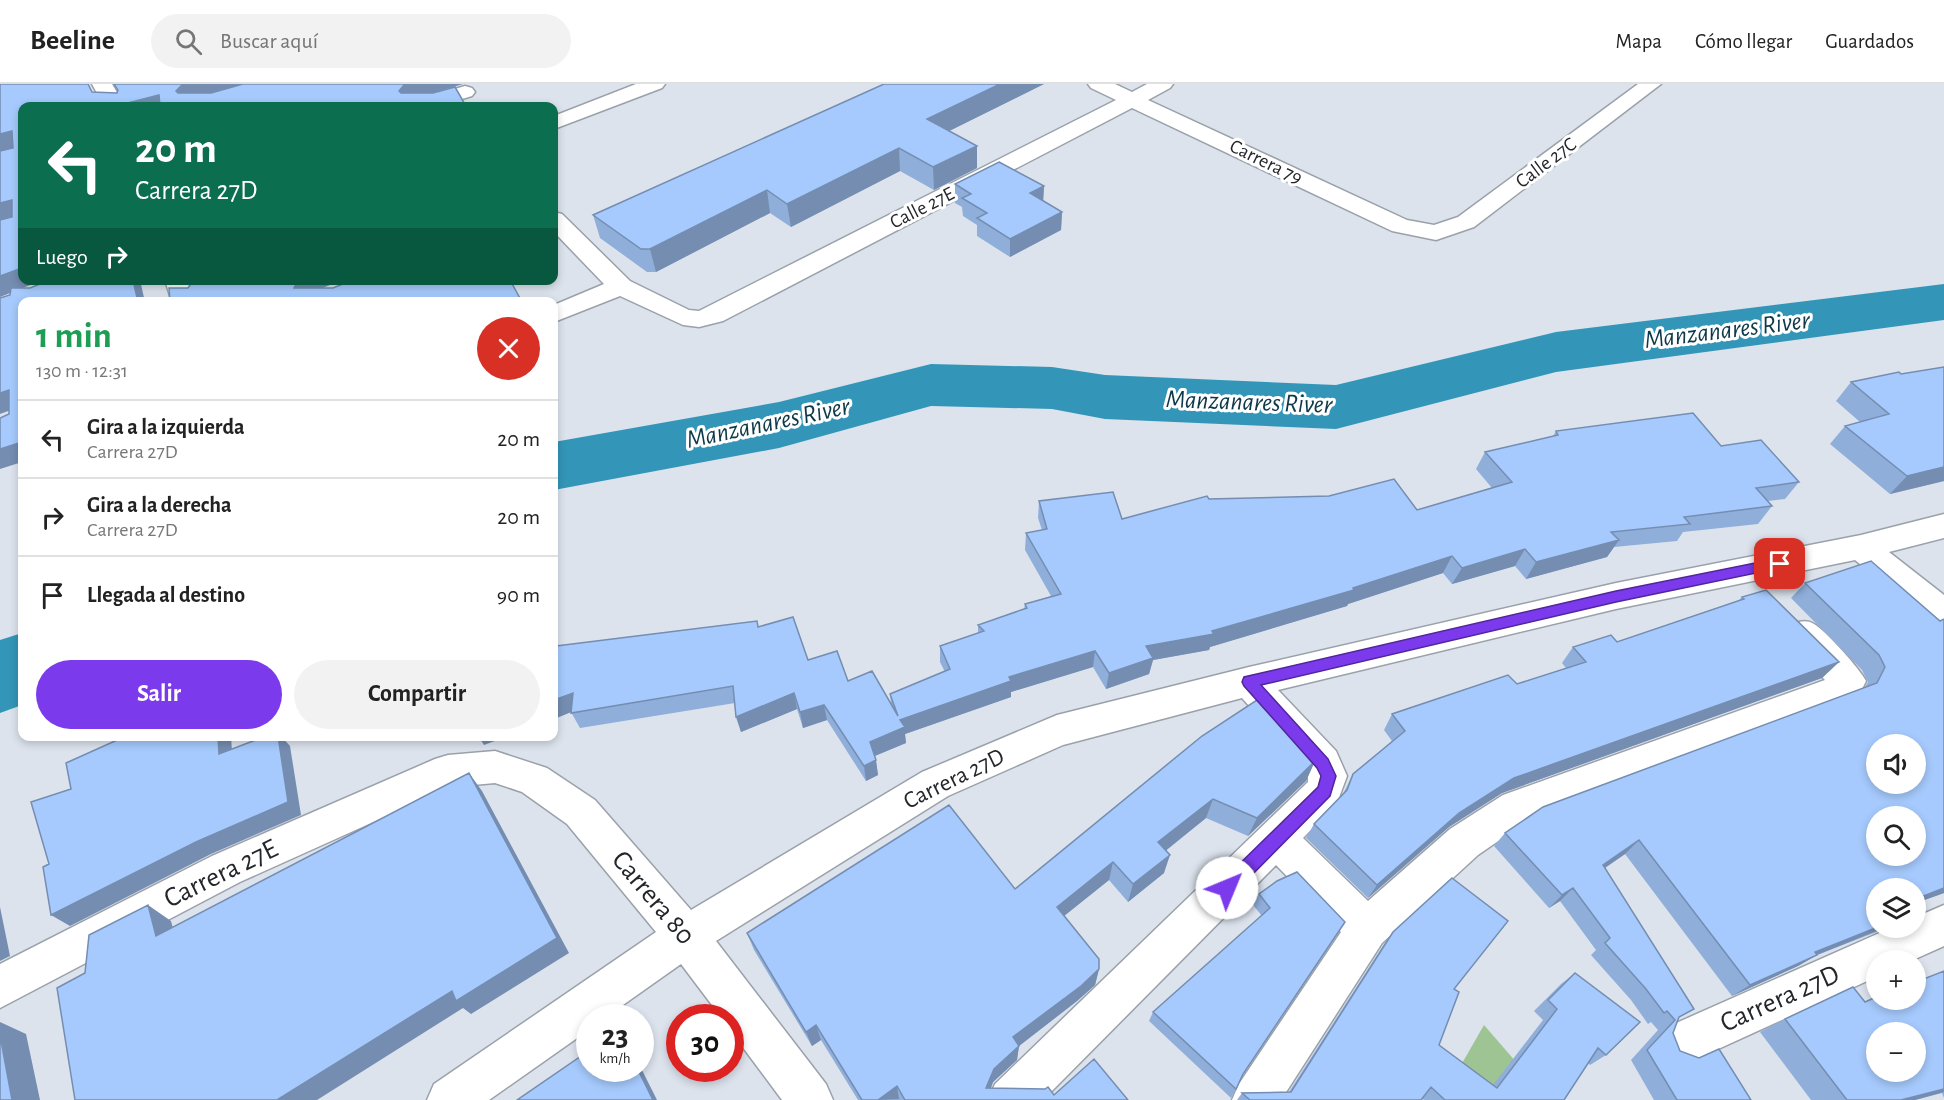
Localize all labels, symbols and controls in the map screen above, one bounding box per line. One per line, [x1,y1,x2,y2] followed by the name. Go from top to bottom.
[151,14,571,68] search box
[172,25,205,58] icon: search
[30,27,115,55] text: Beeline
[220,30,318,52] text: Buscar aquí
[1616,31,1662,52] text: Mapa
[1695,31,1792,52] text: Cómo llegar
[1825,31,1914,52] text: Guardados
[36,126,114,204] icon: left
[135,128,217,170] text: 20 m
[1512,134,1580,192] street label: Calle 27C
[1227,136,1305,188] street label: Carrera 79
[135,177,257,204] text: Carrera 27D
[887,183,958,233] street label: Calle 27E
[100,240,133,273] icon: right
[36,246,88,268] text: Luego
[1643,307,1813,353] water label: Manzanares River
[477,317,540,380] button: close
[36,318,112,354] text: 1 min
[36,361,128,381] text: 130 m · 12:31
[1165,386,1334,418] water label: Manzanares River
[684,393,854,453] water label: Manzanares River
[87,416,245,438] text: Gira a la izquierda
[36,423,69,456] icon: left
[497,428,540,450] text: 20 m
[87,442,178,462] text: Carrera 27D
[87,494,232,516] text: Gira a la derecha
[36,501,69,534] icon: right
[497,506,540,528] text: 20 m
[87,520,178,540] text: Carrera 27D
[1754,538,1805,589] pin
[1763,547,1796,580] icon: arrive
[36,579,69,612] icon: arrive
[87,584,245,606] text: Llegada al destino
[497,584,540,606] text: 90 m
[36,660,282,729] button: Salir
[294,660,540,729] button: Compartir
[1866,734,1926,1082] map controls
[1866,734,1926,794] button: sound
[900,744,1008,814] street label: Carrera 27D
[1866,806,1926,866] button: search
[160,835,282,913] street label: Carrera 27E
[606,846,700,950] street label: Carrera 80
[1195,856,1259,920] position arrow
[1866,878,1926,938] button: layers
[1866,950,1926,1010] button: +
[1716,960,1844,1038] street label: Carrera 27D
[666,1004,744,1082] speed limit sign: 30
[601,1021,629,1051] text: 23
[1866,1022,1926,1082] button: −
[600,1051,630,1066] text: km/h

